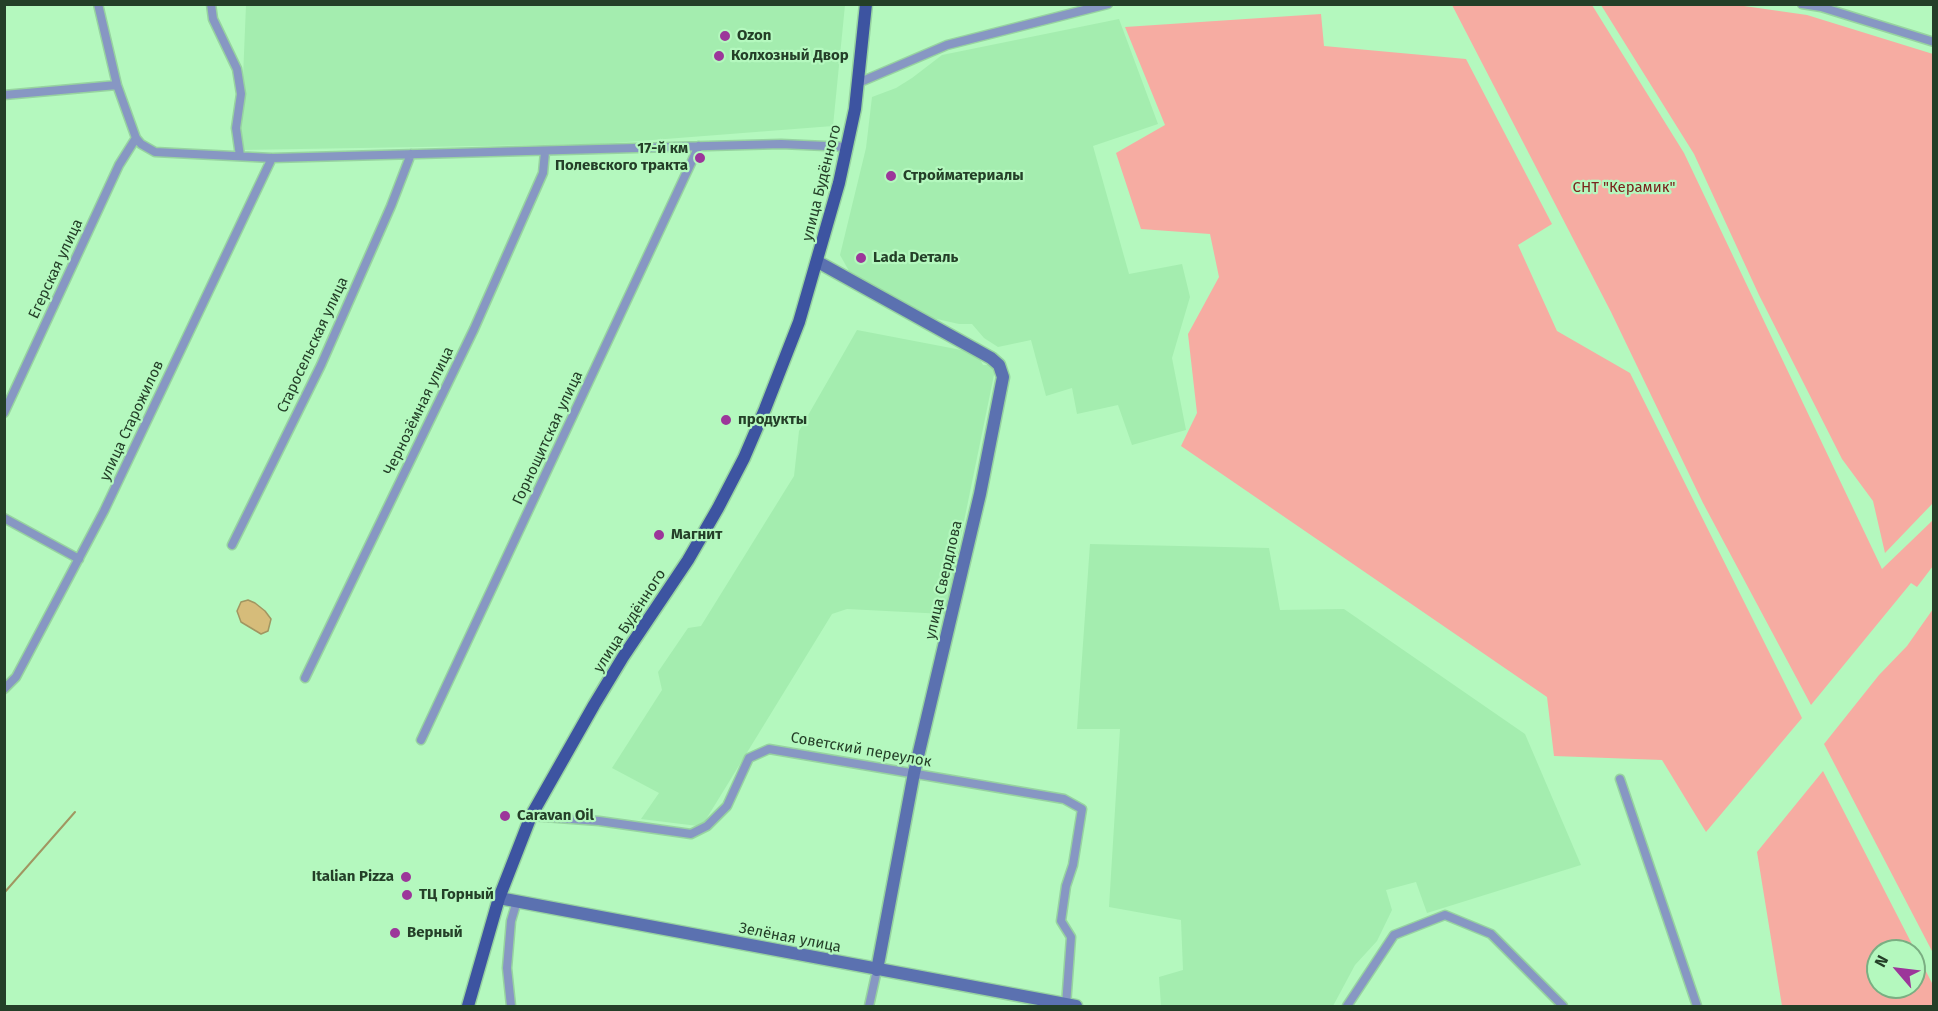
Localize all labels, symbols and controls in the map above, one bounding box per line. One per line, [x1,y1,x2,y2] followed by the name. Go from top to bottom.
[737,27,771,45] place label: Ozon
[718,29,732,43] marker: Ozon
[731,47,849,65] place label: Колхозный Двор
[712,49,726,63] marker: Колхозный Двор
[799,123,845,243] street label: улица Будённого
[555,140,688,175] place label: 17-й км Полевского тракта
[693,151,707,165] marker: 17-й км Полевского тракта
[903,167,1024,185] place label: Стройматериалы
[884,169,898,183] marker: Стройматериалы
[1573,179,1675,197] park label: СНТ "Керамик"
[25,216,87,322] street label: Егерская улица
[873,249,958,267] place label: Lada Dеталь
[854,251,868,265] marker: Lada Dеталь
[274,274,352,416] street label: Старосельская улица
[380,344,458,478] street label: Чернозёмная улица
[96,358,168,484] street label: улица Старожилов
[509,368,587,508] street label: Горнощитская улица
[738,411,807,429] place label: продукты
[719,413,733,427] marker: продукты
[922,519,966,641] street label: улица Свердлова
[671,526,722,544] place label: Магнит
[652,528,666,542] marker: Магнит
[590,566,670,676] street label: улица Будённого
[789,729,933,771] street label: Советский переулок
[517,807,594,825] place label: Caravan Oil
[498,809,512,823] marker: Caravan Oil
[312,868,394,886] place label: Italian Pizza
[399,870,413,884] marker: Italian Pizza
[419,886,494,904] place label: ТЦ Горный
[400,888,414,902] marker: ТЦ Горный
[737,919,843,957] street label: Зелёная улица
[407,924,463,942] place label: Верный
[388,926,402,940] marker: Верный
[1866,939,1926,999] north arrow
[1871,952,1892,970] text: N

